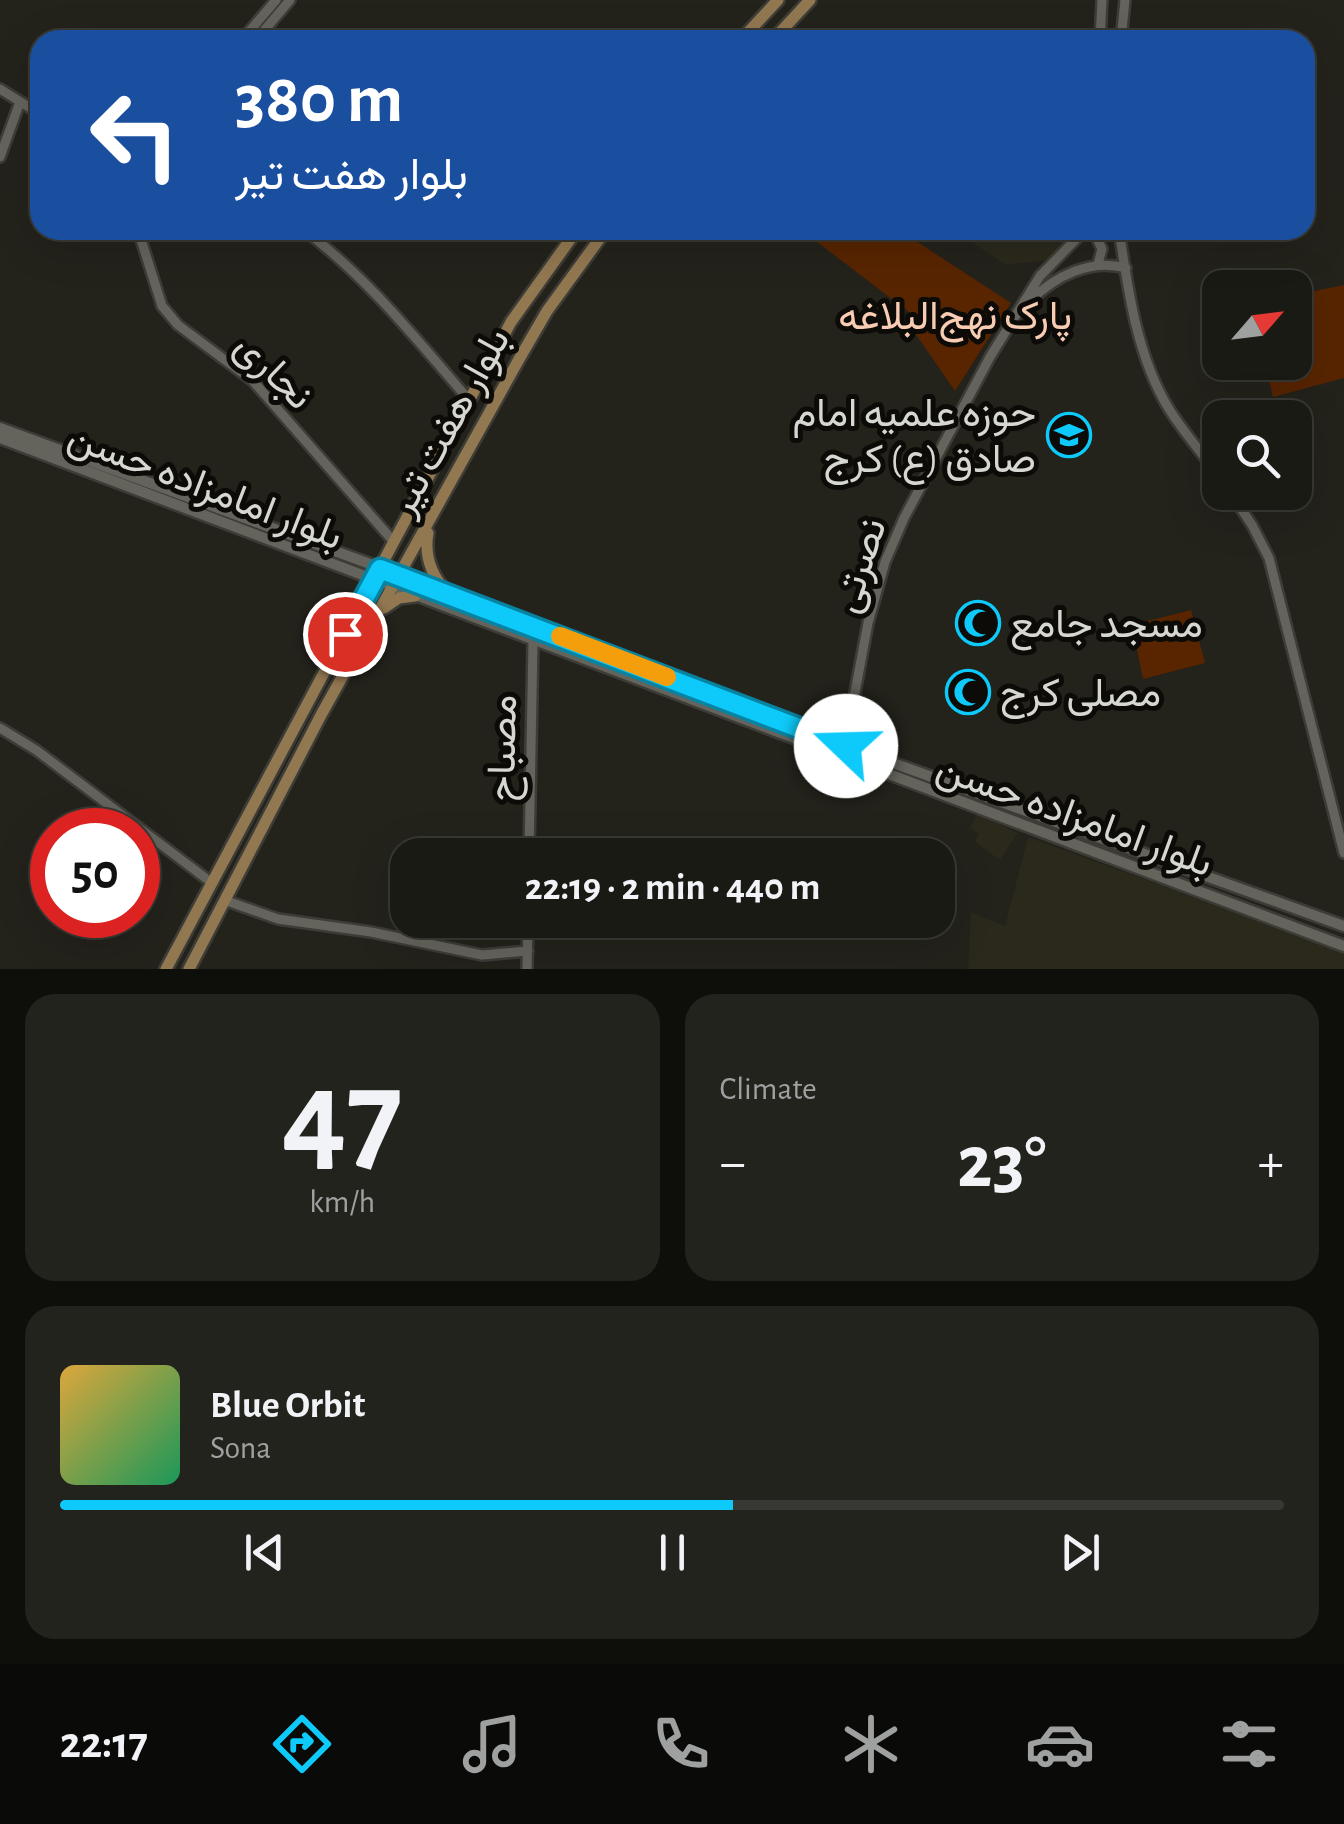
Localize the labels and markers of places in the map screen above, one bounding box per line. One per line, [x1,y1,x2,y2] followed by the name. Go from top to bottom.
[792,394,1036,485] place label: حوزه علمیه امام صادق (ع) کرج
[1046,412,1092,458] school or university icon: حوزه علمیه امام صادق (ع) کرج
[303,592,388,677] pin
[955,600,1001,646] mosque icon: مسجد جامع
[1010,605,1203,651] place label: مسجد جامع
[945,669,991,715] mosque icon: مصلی کرج
[1000,674,1161,719] place label: مصلی کرج

